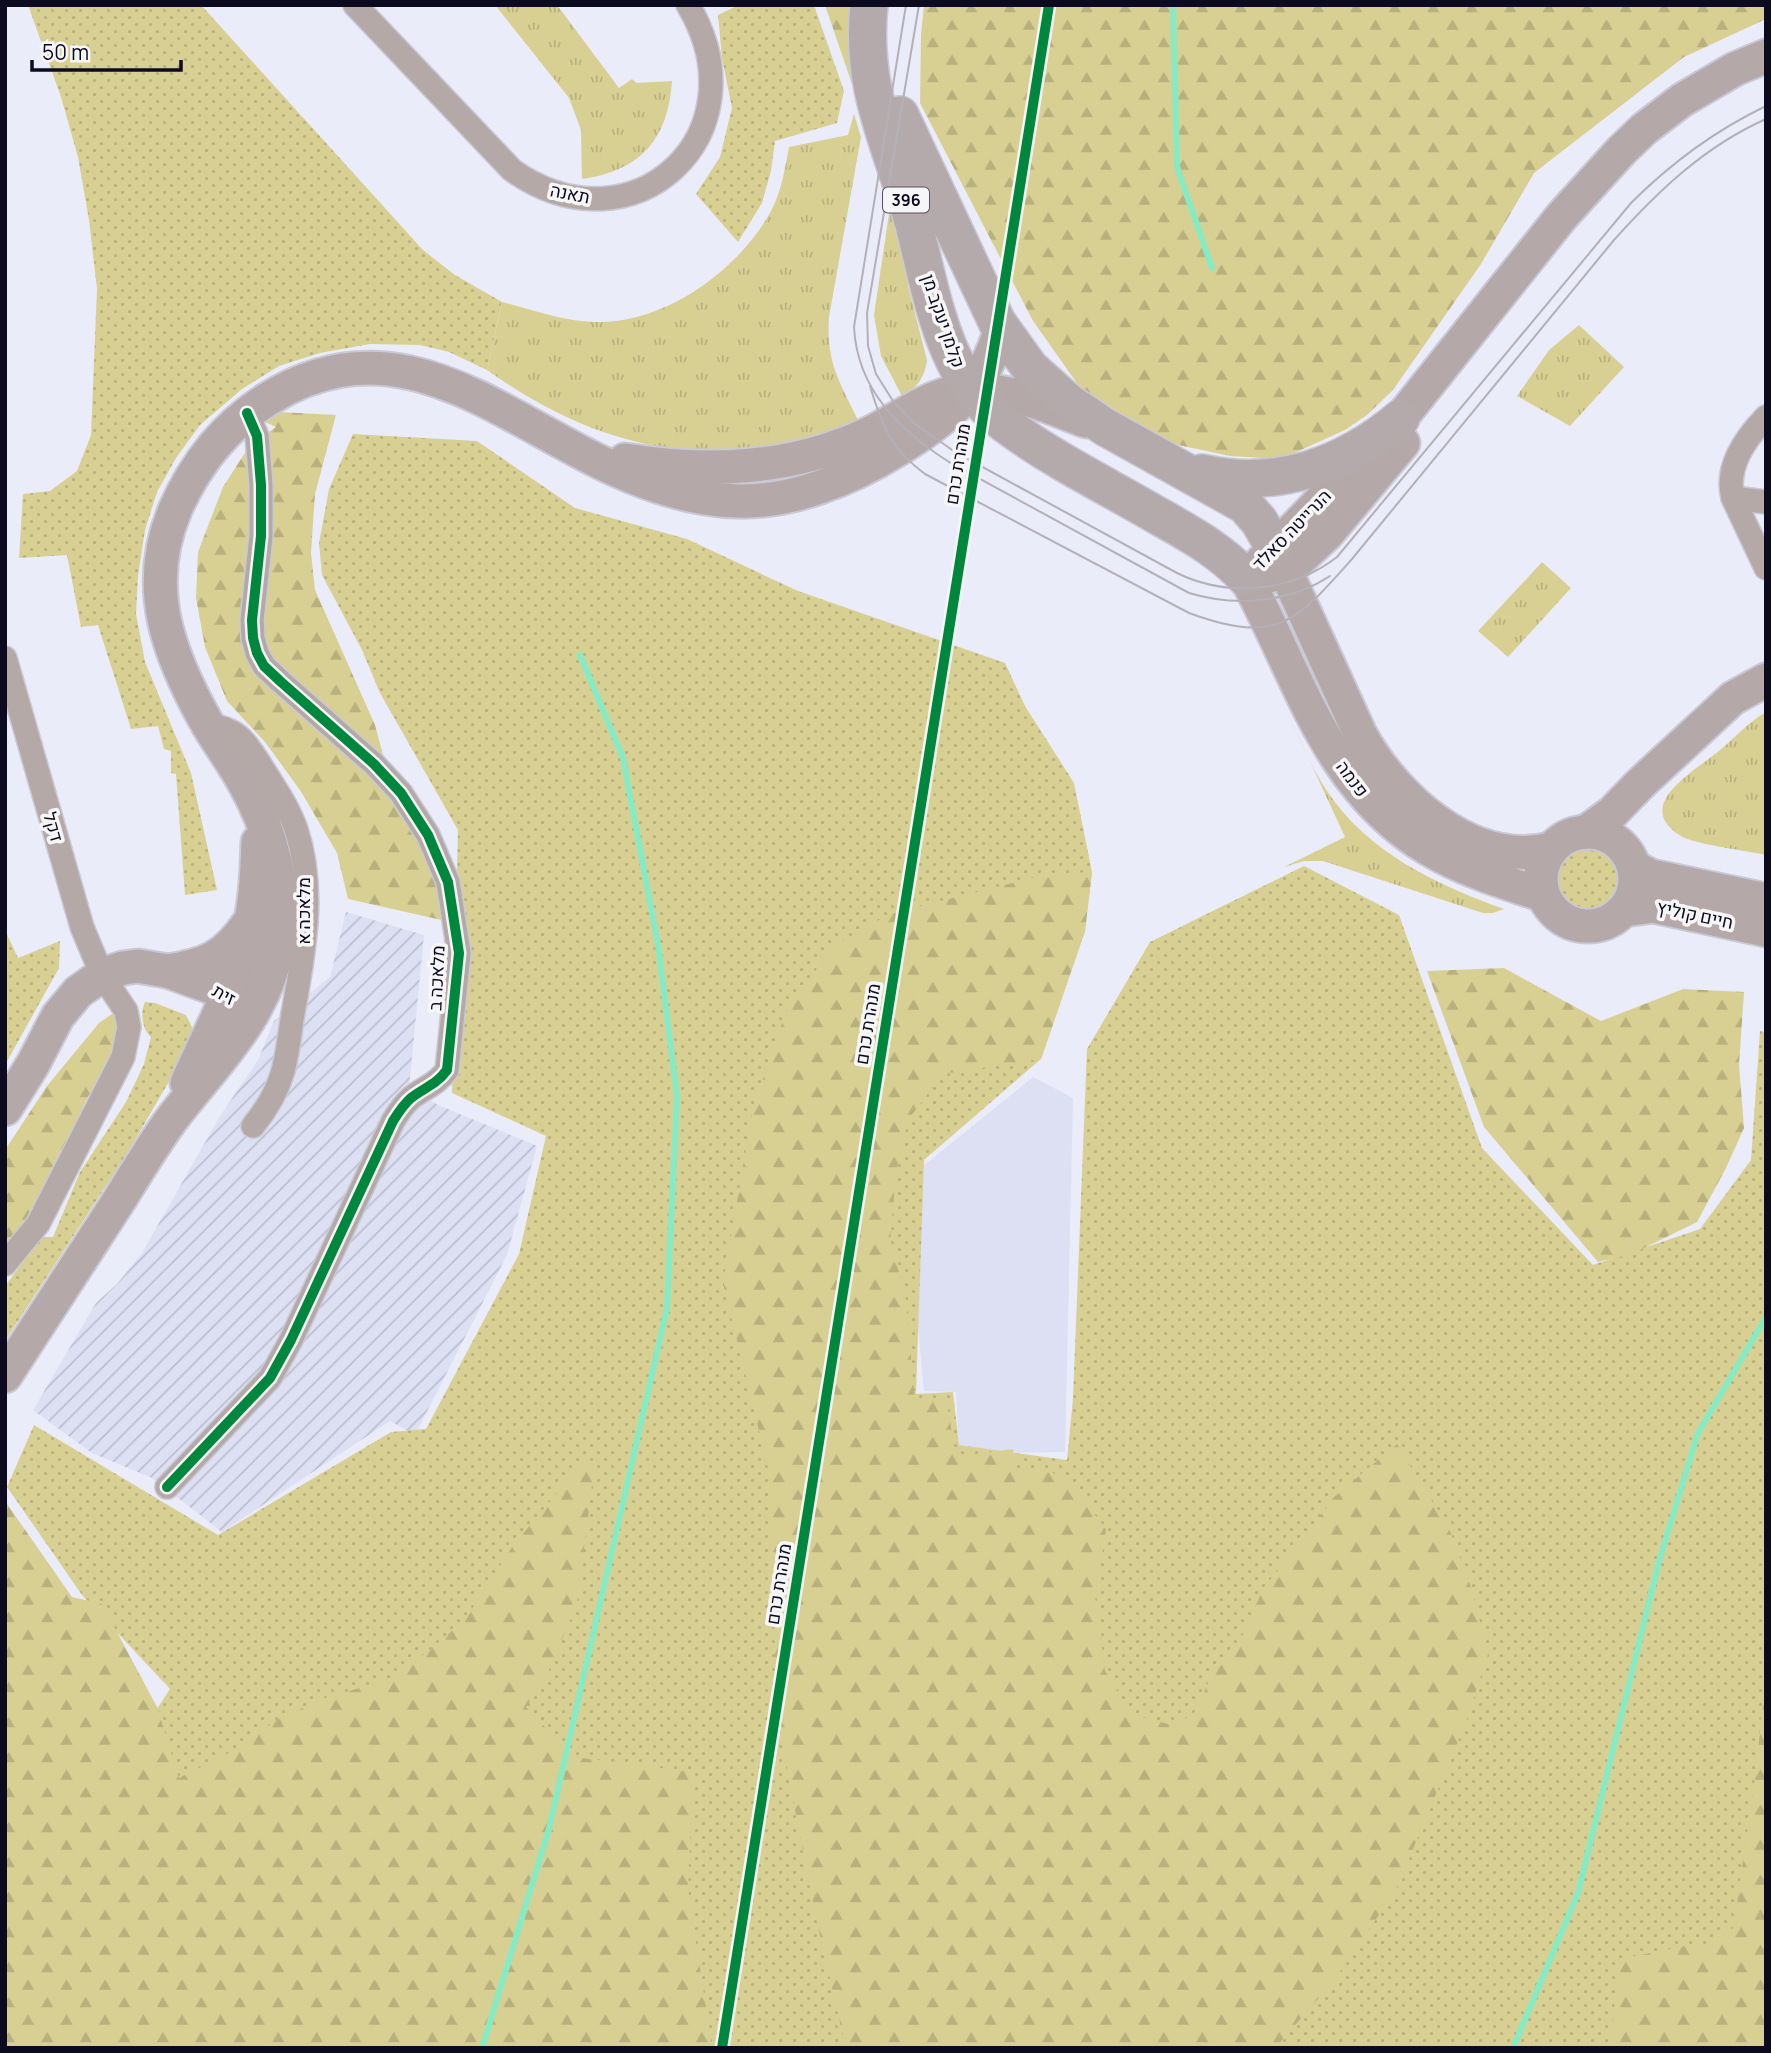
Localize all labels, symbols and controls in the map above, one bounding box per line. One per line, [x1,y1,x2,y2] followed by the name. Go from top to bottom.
[32,28,180,72] scale bar
[42,38,89,66] text: 50 m
[548,177,592,209] street label: תאנה
[883,188,929,212] road number: 396
[917,271,971,371] street label: קלמן יעקב מן
[939,421,975,506] street label: מנהרת כרם
[1247,484,1336,575] street label: הנרייטה סאלד
[1331,755,1374,802] street label: פנמה
[38,809,70,844] street label: דקל
[291,877,315,945] street label: מלאכה א
[1655,894,1736,934] street label: חיים קוליץ
[422,945,450,1011] street label: מלאכה ב
[209,978,240,1010] street label: זית
[849,981,885,1066] street label: מנהרת כרם
[760,1541,796,1626] street label: מנהרת כרם

